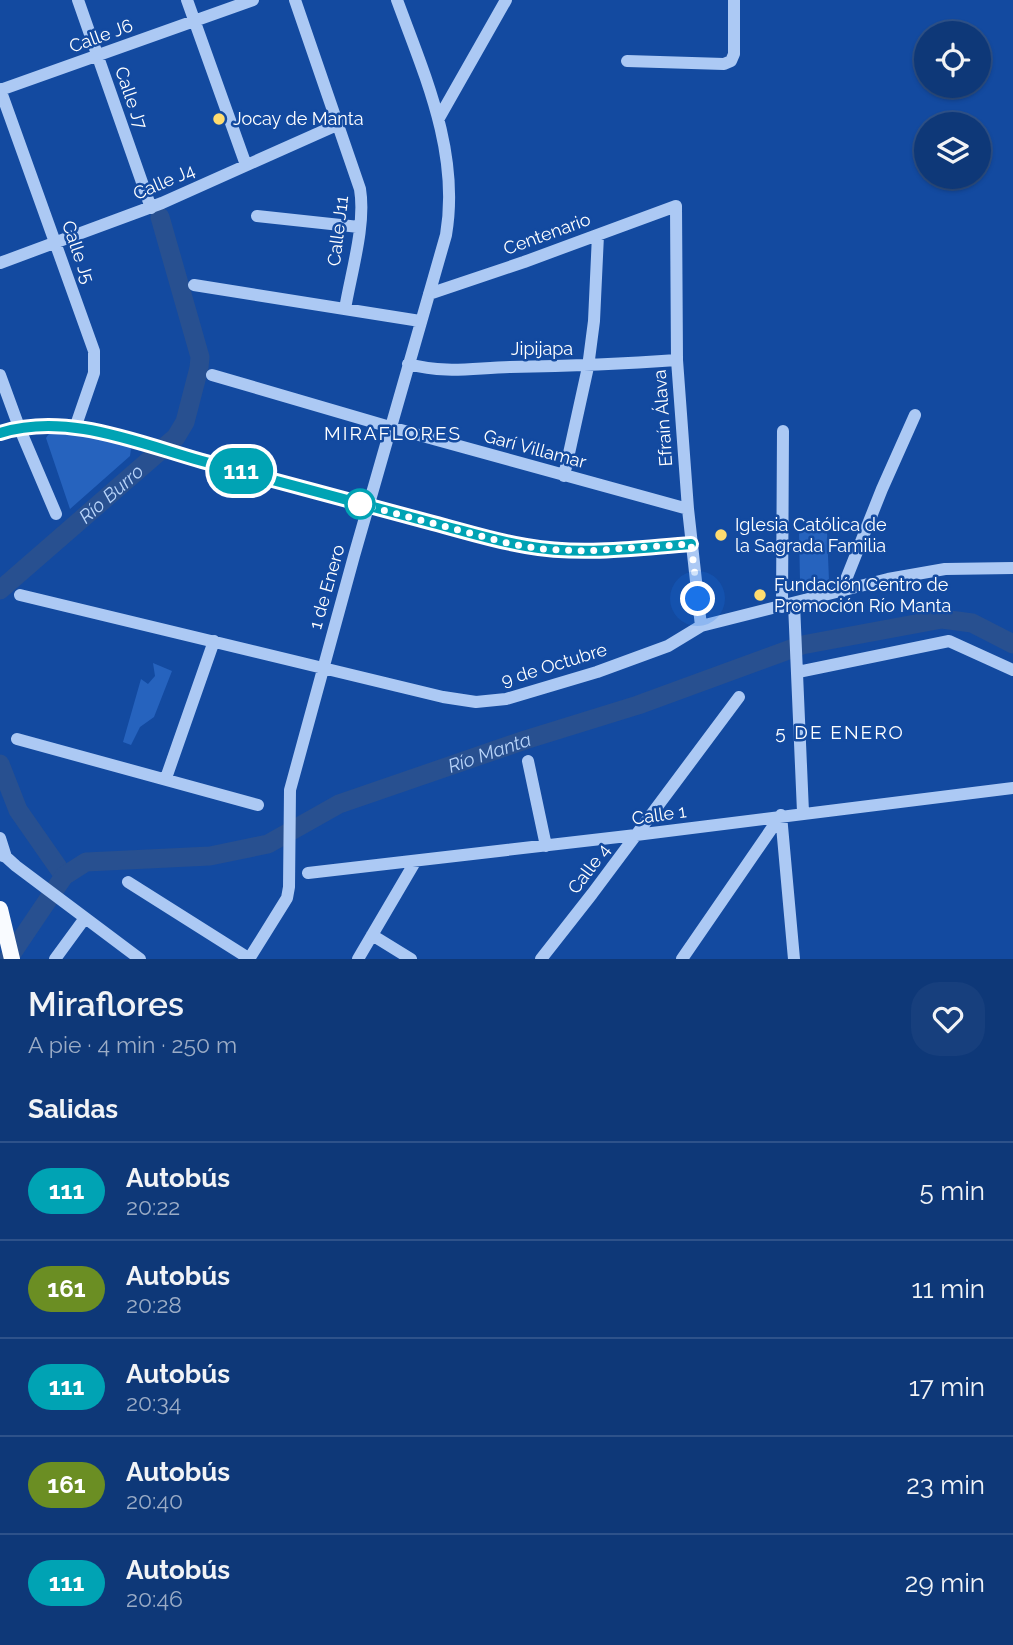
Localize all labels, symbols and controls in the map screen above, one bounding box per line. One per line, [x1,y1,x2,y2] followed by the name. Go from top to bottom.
[66,14,136,57] street label: Calle J6
[914,21,991,189] map controls
[914,21,991,98] button: locate
[111,64,152,132] street label: Calle J7
[233,108,364,129] place label: Jocay de Manta
[211,111,227,127] marker: Jocay de Manta
[914,112,991,189] button: layers
[130,159,198,204] street label: Calle J4
[323,194,352,267] street label: Calle J11
[500,208,593,259] street label: Centenario
[58,218,99,286] street label: Calle J5
[511,338,573,359] street label: Jipijapa
[648,369,676,467] street label: Efraín Álava
[324,422,462,444] district label: MIRAFLORES
[482,425,589,472] street label: Garí Villamar
[201,448,281,494] line badge: 111
[223,456,259,485] text: 111
[74,460,148,527] water label: Río Burro
[345,489,375,519] unlabelled marker
[735,514,887,556] place label: Iglesia Católica de la Sagrada Familia
[713,527,729,543] marker: Iglesia Católica de la Sagrada Familia
[304,542,349,632] street label: 1 de Enero
[774,574,951,616] place label: Fundación Centro de Promoción Río Manta
[680,581,715,616] your location
[752,587,768,603] marker: Fundación Centro de Promoción Río Manta
[499,638,610,691] street label: 9 de Octubre
[775,721,905,743] district label: 5 DE ENERO
[445,728,534,777] water label: Río Manta
[630,800,688,829] street label: Calle 1
[563,840,614,898] street label: Calle 4
[911,982,985,1056] button: heart
[28,985,184,1024] text: Miraflores
[28,1031,237,1058] text: A pie · 4 min · 250 m
[28,1094,118,1124] text: Salidas
[126,1163,230,1193] text: Autobús
[49,1176,84,1205] text: 111
[919,1176,985,1206] text: 5 min
[126,1193,180,1220] text: 20:22
[126,1261,230,1291] text: Autobús
[47,1274,86,1303] text: 161
[911,1274,985,1304] text: 11 min
[126,1291,182,1318] text: 20:28
[126,1359,230,1389] text: Autobús
[49,1372,84,1401] text: 111
[909,1372,985,1402] text: 17 min
[126,1389,181,1416] text: 20:34
[126,1457,230,1487] text: Autobús
[47,1470,86,1499] text: 161
[906,1470,985,1500] text: 23 min
[126,1487,183,1514] text: 20:40
[126,1555,230,1585] text: Autobús
[49,1568,84,1597] text: 111
[905,1568,985,1598] text: 29 min
[126,1585,183,1612] text: 20:46

